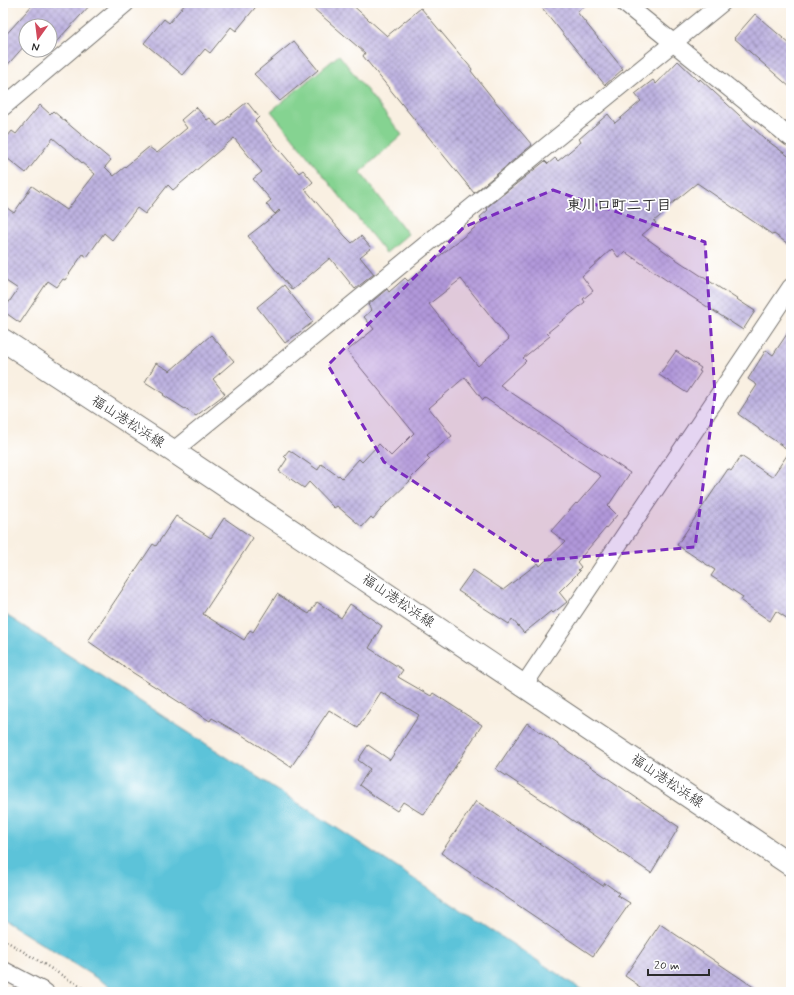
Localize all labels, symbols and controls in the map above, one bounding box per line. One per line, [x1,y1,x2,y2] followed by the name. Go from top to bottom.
[18,18,58,58] north arrow
[31,39,41,54] text: N
[566,196,672,216] district label: 東川口町二丁目
[88,392,168,452] street label: 福山港松浜線
[358,570,438,632] street label: 福山港松浜線
[627,750,707,812] street label: 福山港松浜線
[648,951,709,977] scale bar
[654,958,680,974] text: 20 m

